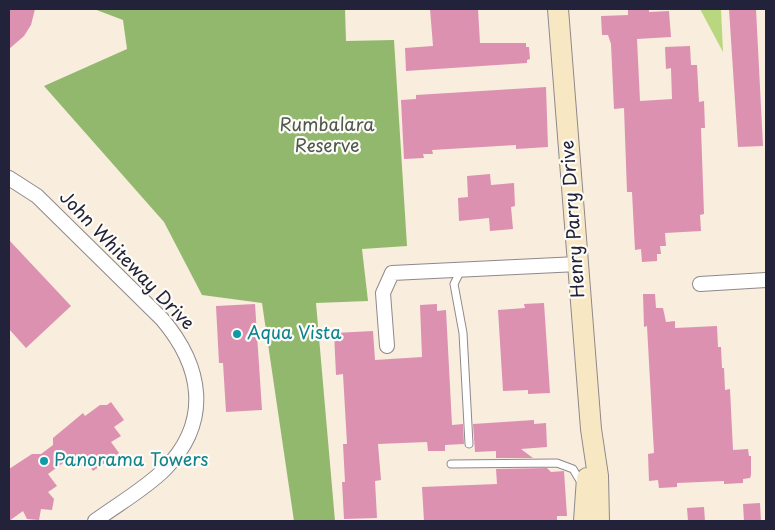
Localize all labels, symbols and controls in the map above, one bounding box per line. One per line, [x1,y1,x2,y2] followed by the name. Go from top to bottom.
[279,115,375,158] park label: Rumbalara Reserve
[558,139,590,299] street label: Henry Parry Drive
[54,187,198,335] street label: John Whiteway Drive
[247,323,341,345] place label: Aqua Vista
[231,328,243,340] marker: Aqua Vista
[54,450,208,472] place label: Panorama Towers
[38,455,50,467] marker: Panorama Towers

